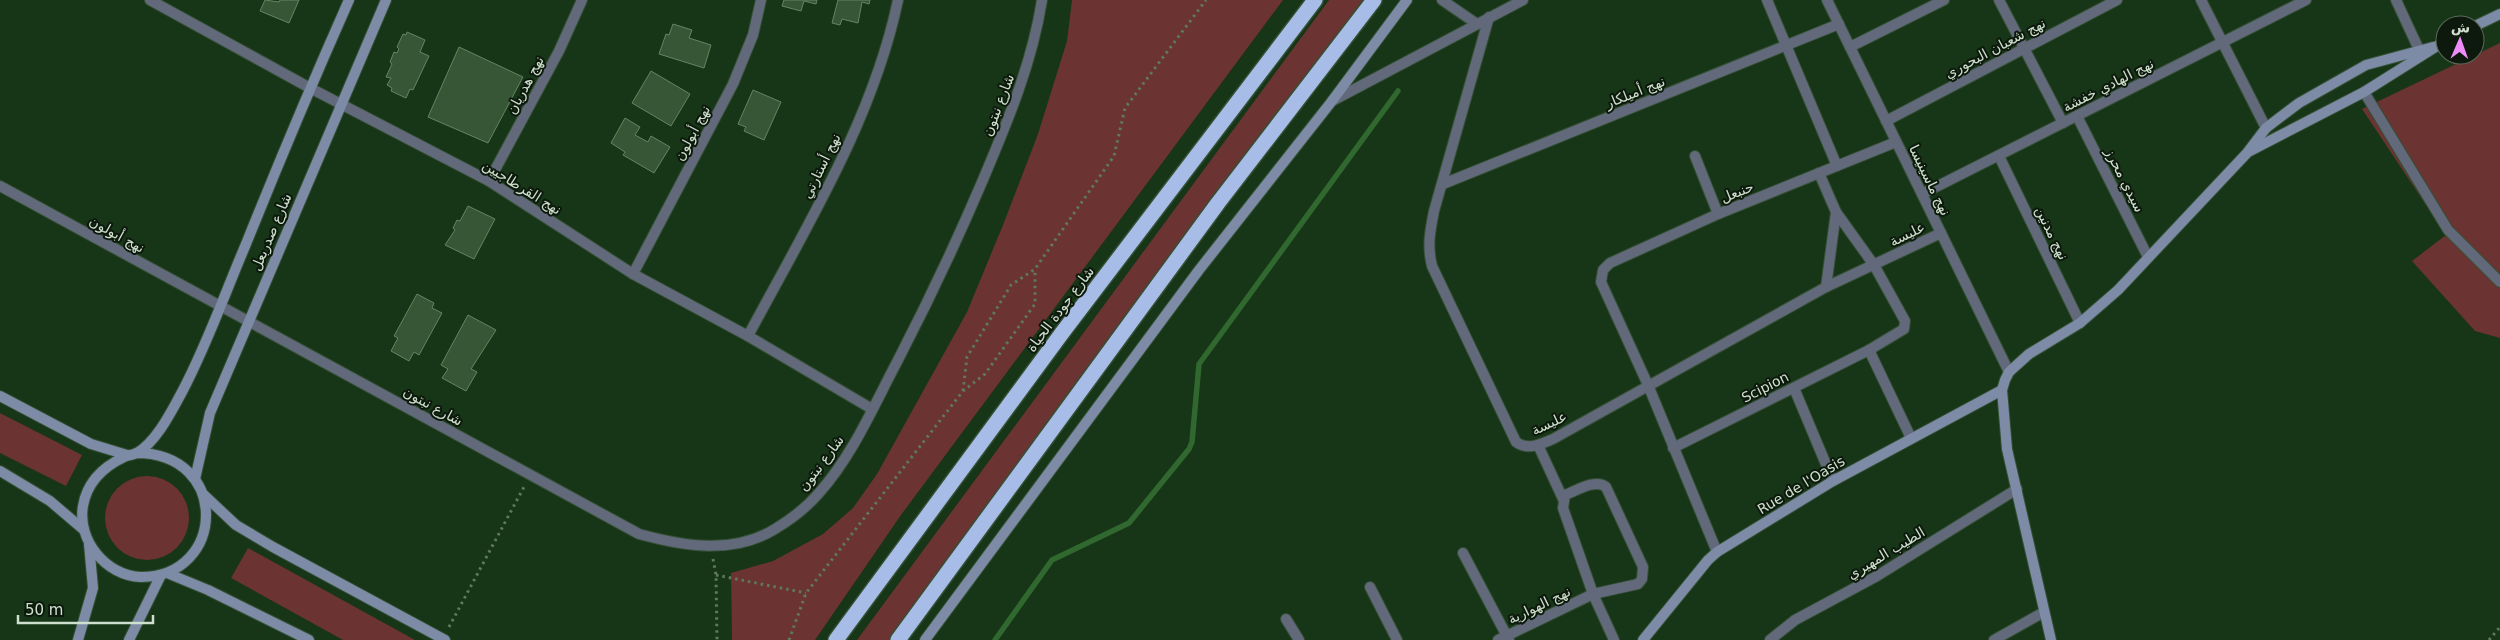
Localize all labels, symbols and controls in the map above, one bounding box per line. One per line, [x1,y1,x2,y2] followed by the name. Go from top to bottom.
[1942,15,2049,82] street label: نهج شعبان البحوري
[2435,15,2485,65] north arrow
[2451,19,2470,35] text: ش
[503,53,548,117] street label: نهج هدريان
[2060,55,2157,116] street label: نهج الهادي خفشة
[979,72,1018,139] street label: شارع نبتون
[1602,72,1668,112] street label: نهج أميلكار
[670,102,714,164] street label: نهج أبولون
[798,130,844,202] street label: نهج أستارتي
[1905,142,1954,218] street label: نهج ماسينيسا
[2101,144,2148,215] street label: سيدي محرز
[479,156,564,218] street label: نهج القرطاجيين
[1718,178,1756,206] street label: حنبعل
[247,191,295,274] street label: شارع صدربعل
[2031,204,2072,263] street label: نهج مدنين
[86,211,148,257] street label: نهج أبولون
[1887,219,1927,249] street label: عليسة
[1023,263,1098,355] street label: شارع جودة الحياة
[1739,368,1791,406] street label: Scipion
[400,383,465,430] street label: شارع نبتون
[1529,408,1569,438] street label: عليسة
[795,432,848,495] street label: شارع نبتون
[1755,453,1847,517] street label: Rue de l'Oasis
[1844,524,1928,583] street label: الطيب المهيري
[1505,583,1573,628] street label: نهج الهوارية
[18,592,152,624] scale bar
[25,601,63,619] text: 50 m

